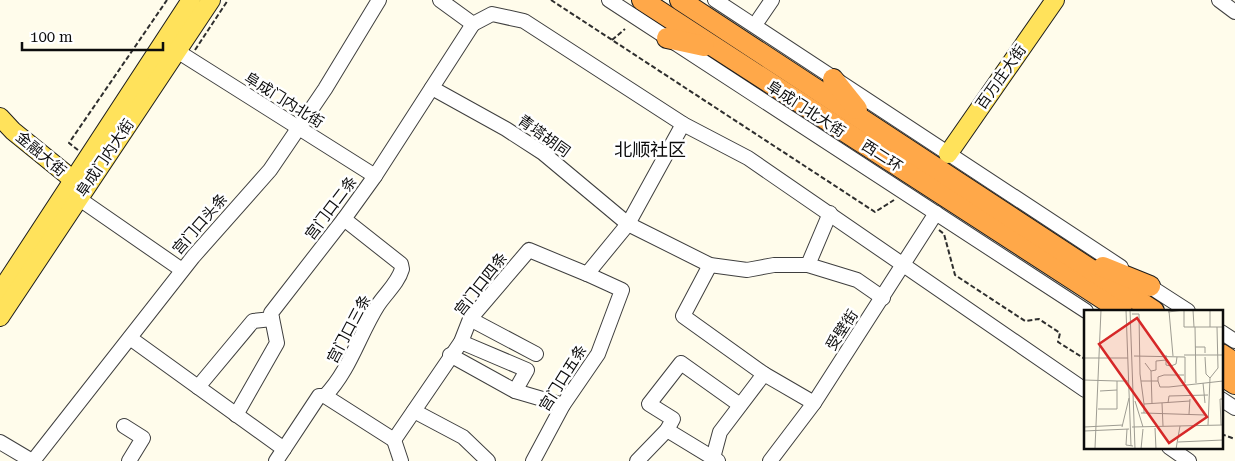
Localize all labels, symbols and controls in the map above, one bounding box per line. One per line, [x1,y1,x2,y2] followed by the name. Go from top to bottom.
[22,20,164,52] scale bar
[30,28,73,46] text: 100 m
[972,41,1030,113] street label: 百万庄大街
[241,69,327,131] street label: 阜成门内北街
[763,77,849,141] street label: 阜成门北大街
[514,111,574,161] street label: 青塔胡同
[72,116,138,200] street label: 阜成门内大街
[12,128,70,180] street label: 金融大街
[858,136,906,176] street label: 西二环
[614,139,686,160] district label: 北顺社区
[301,173,361,243] street label: 宫门口二条
[169,190,231,258] street label: 宫门口头条
[451,249,511,319] street label: 宫门口四条
[323,292,375,366] street label: 宫门口三条
[822,306,862,354] street label: 受壁街
[1084,310,1222,448] inset map
[535,341,591,415] street label: 宫门口五条

